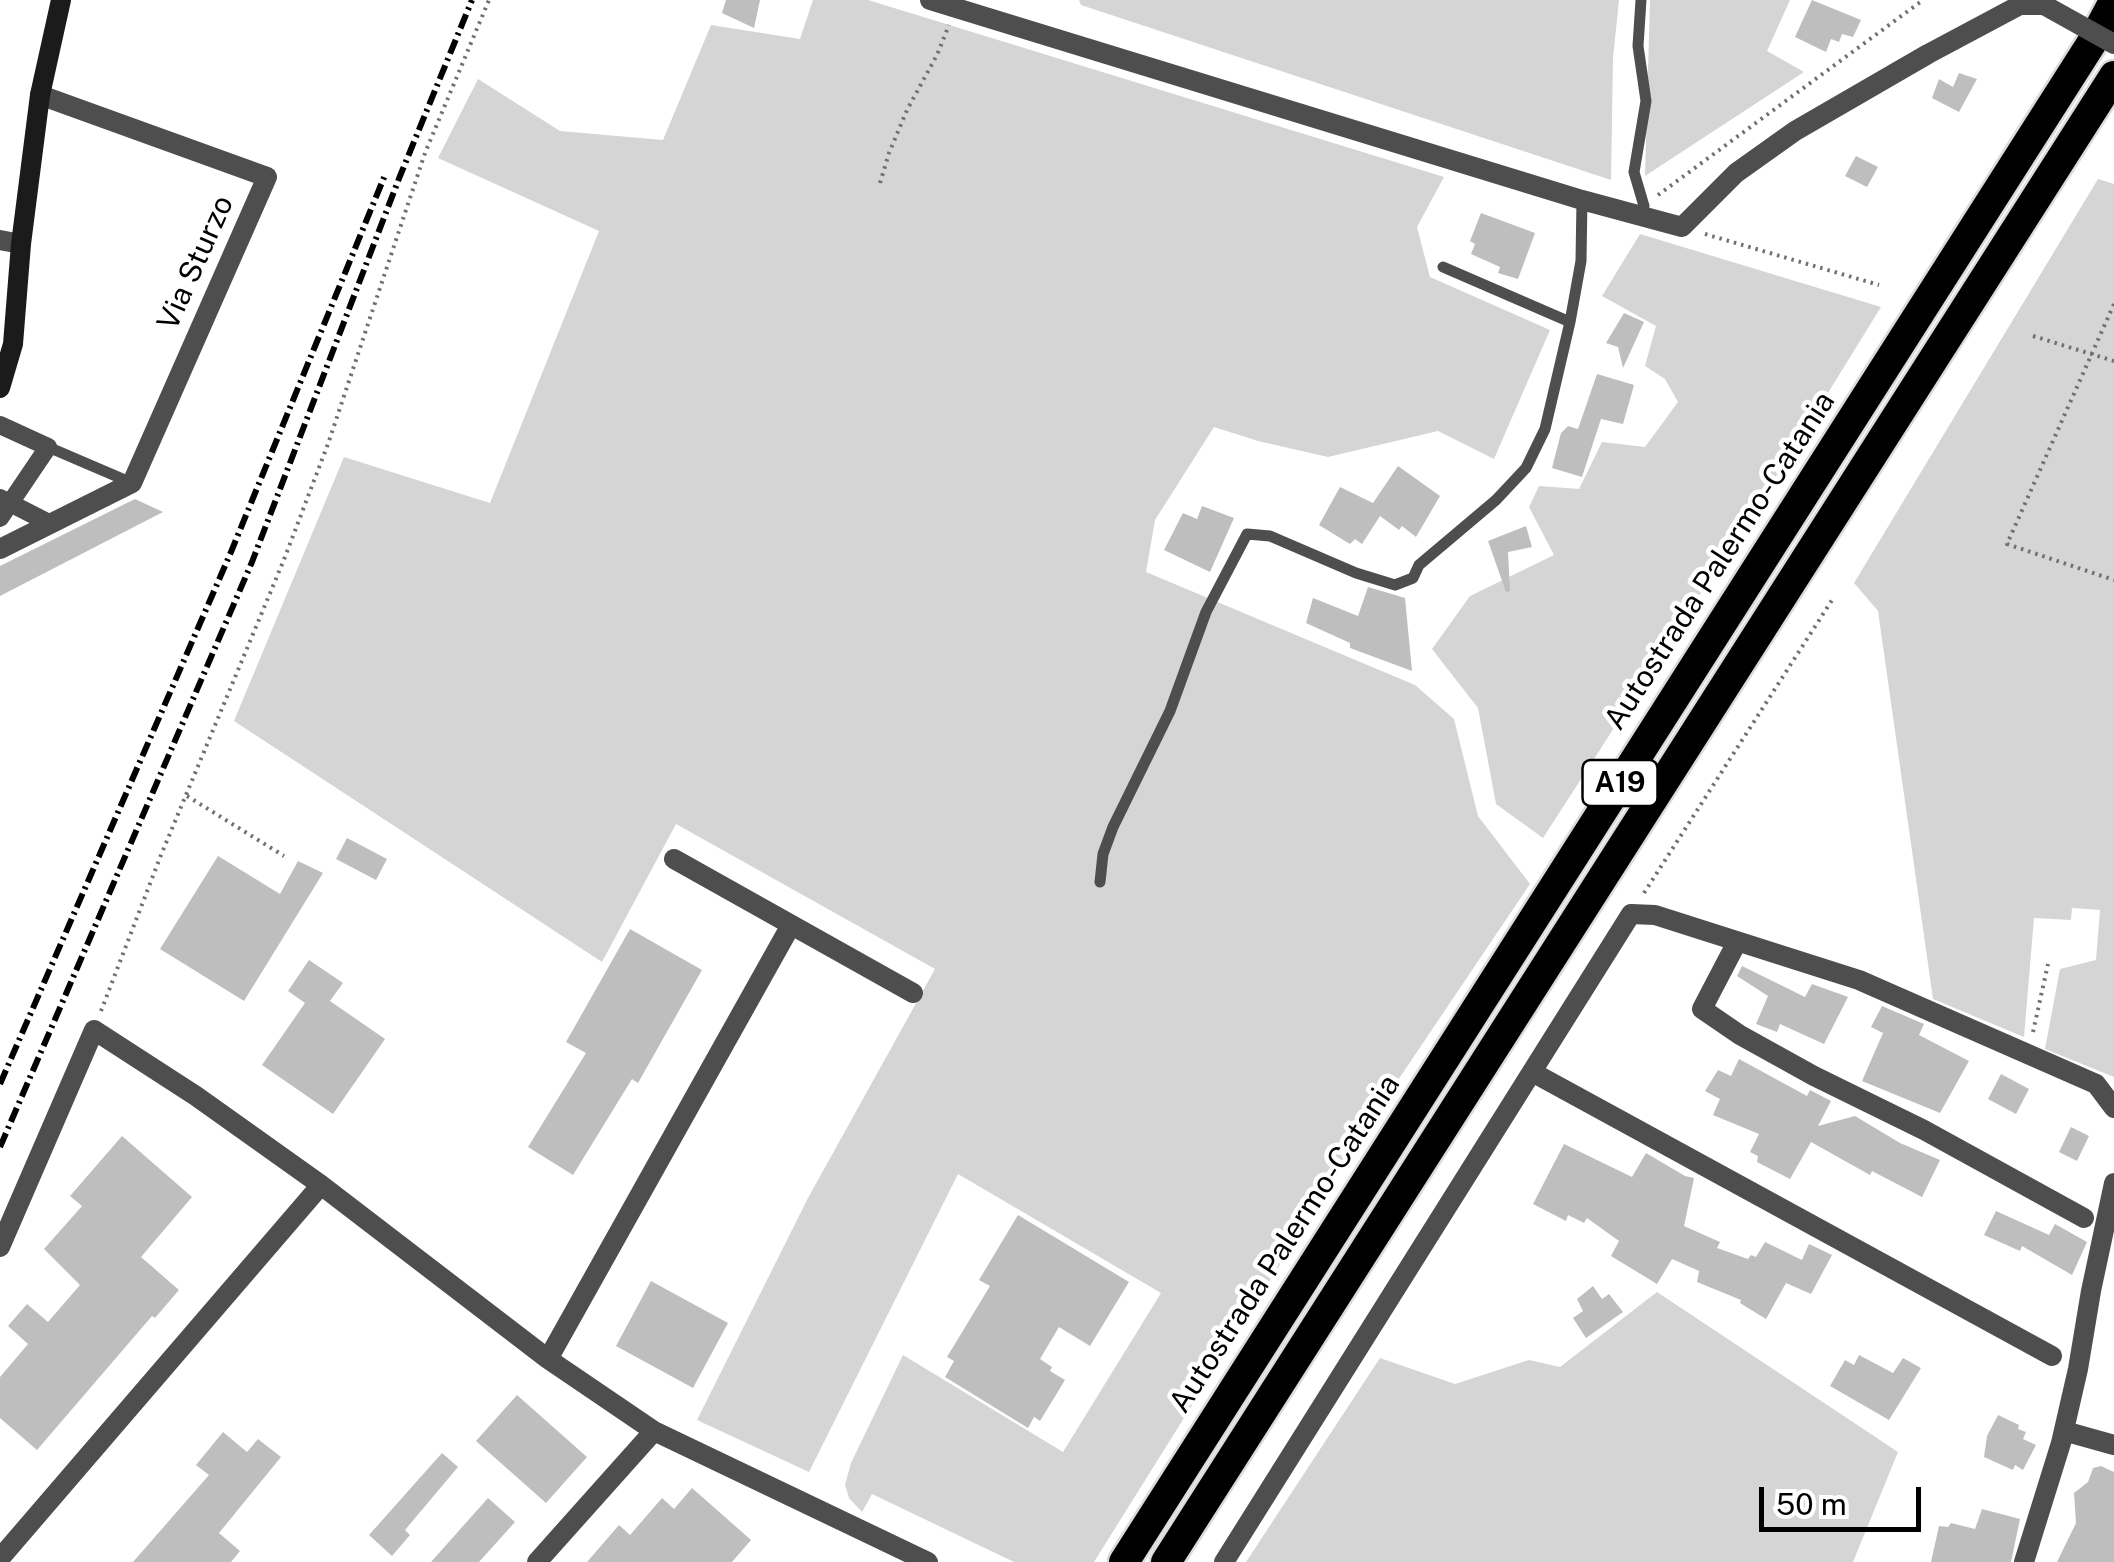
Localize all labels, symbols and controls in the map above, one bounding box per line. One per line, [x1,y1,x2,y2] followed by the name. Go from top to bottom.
[150,190,242,336] street label: Via Sturzo
[1597,385,1843,737] street label: Autostrada Palermo-Catania
[1582,760,1658,806] road number: A19
[1162,1068,1408,1420] street label: Autostrada Palermo-Catania
[1764,1467,1926,1529] scale bar
[1776,1486,1847,1522] text: 50 m

